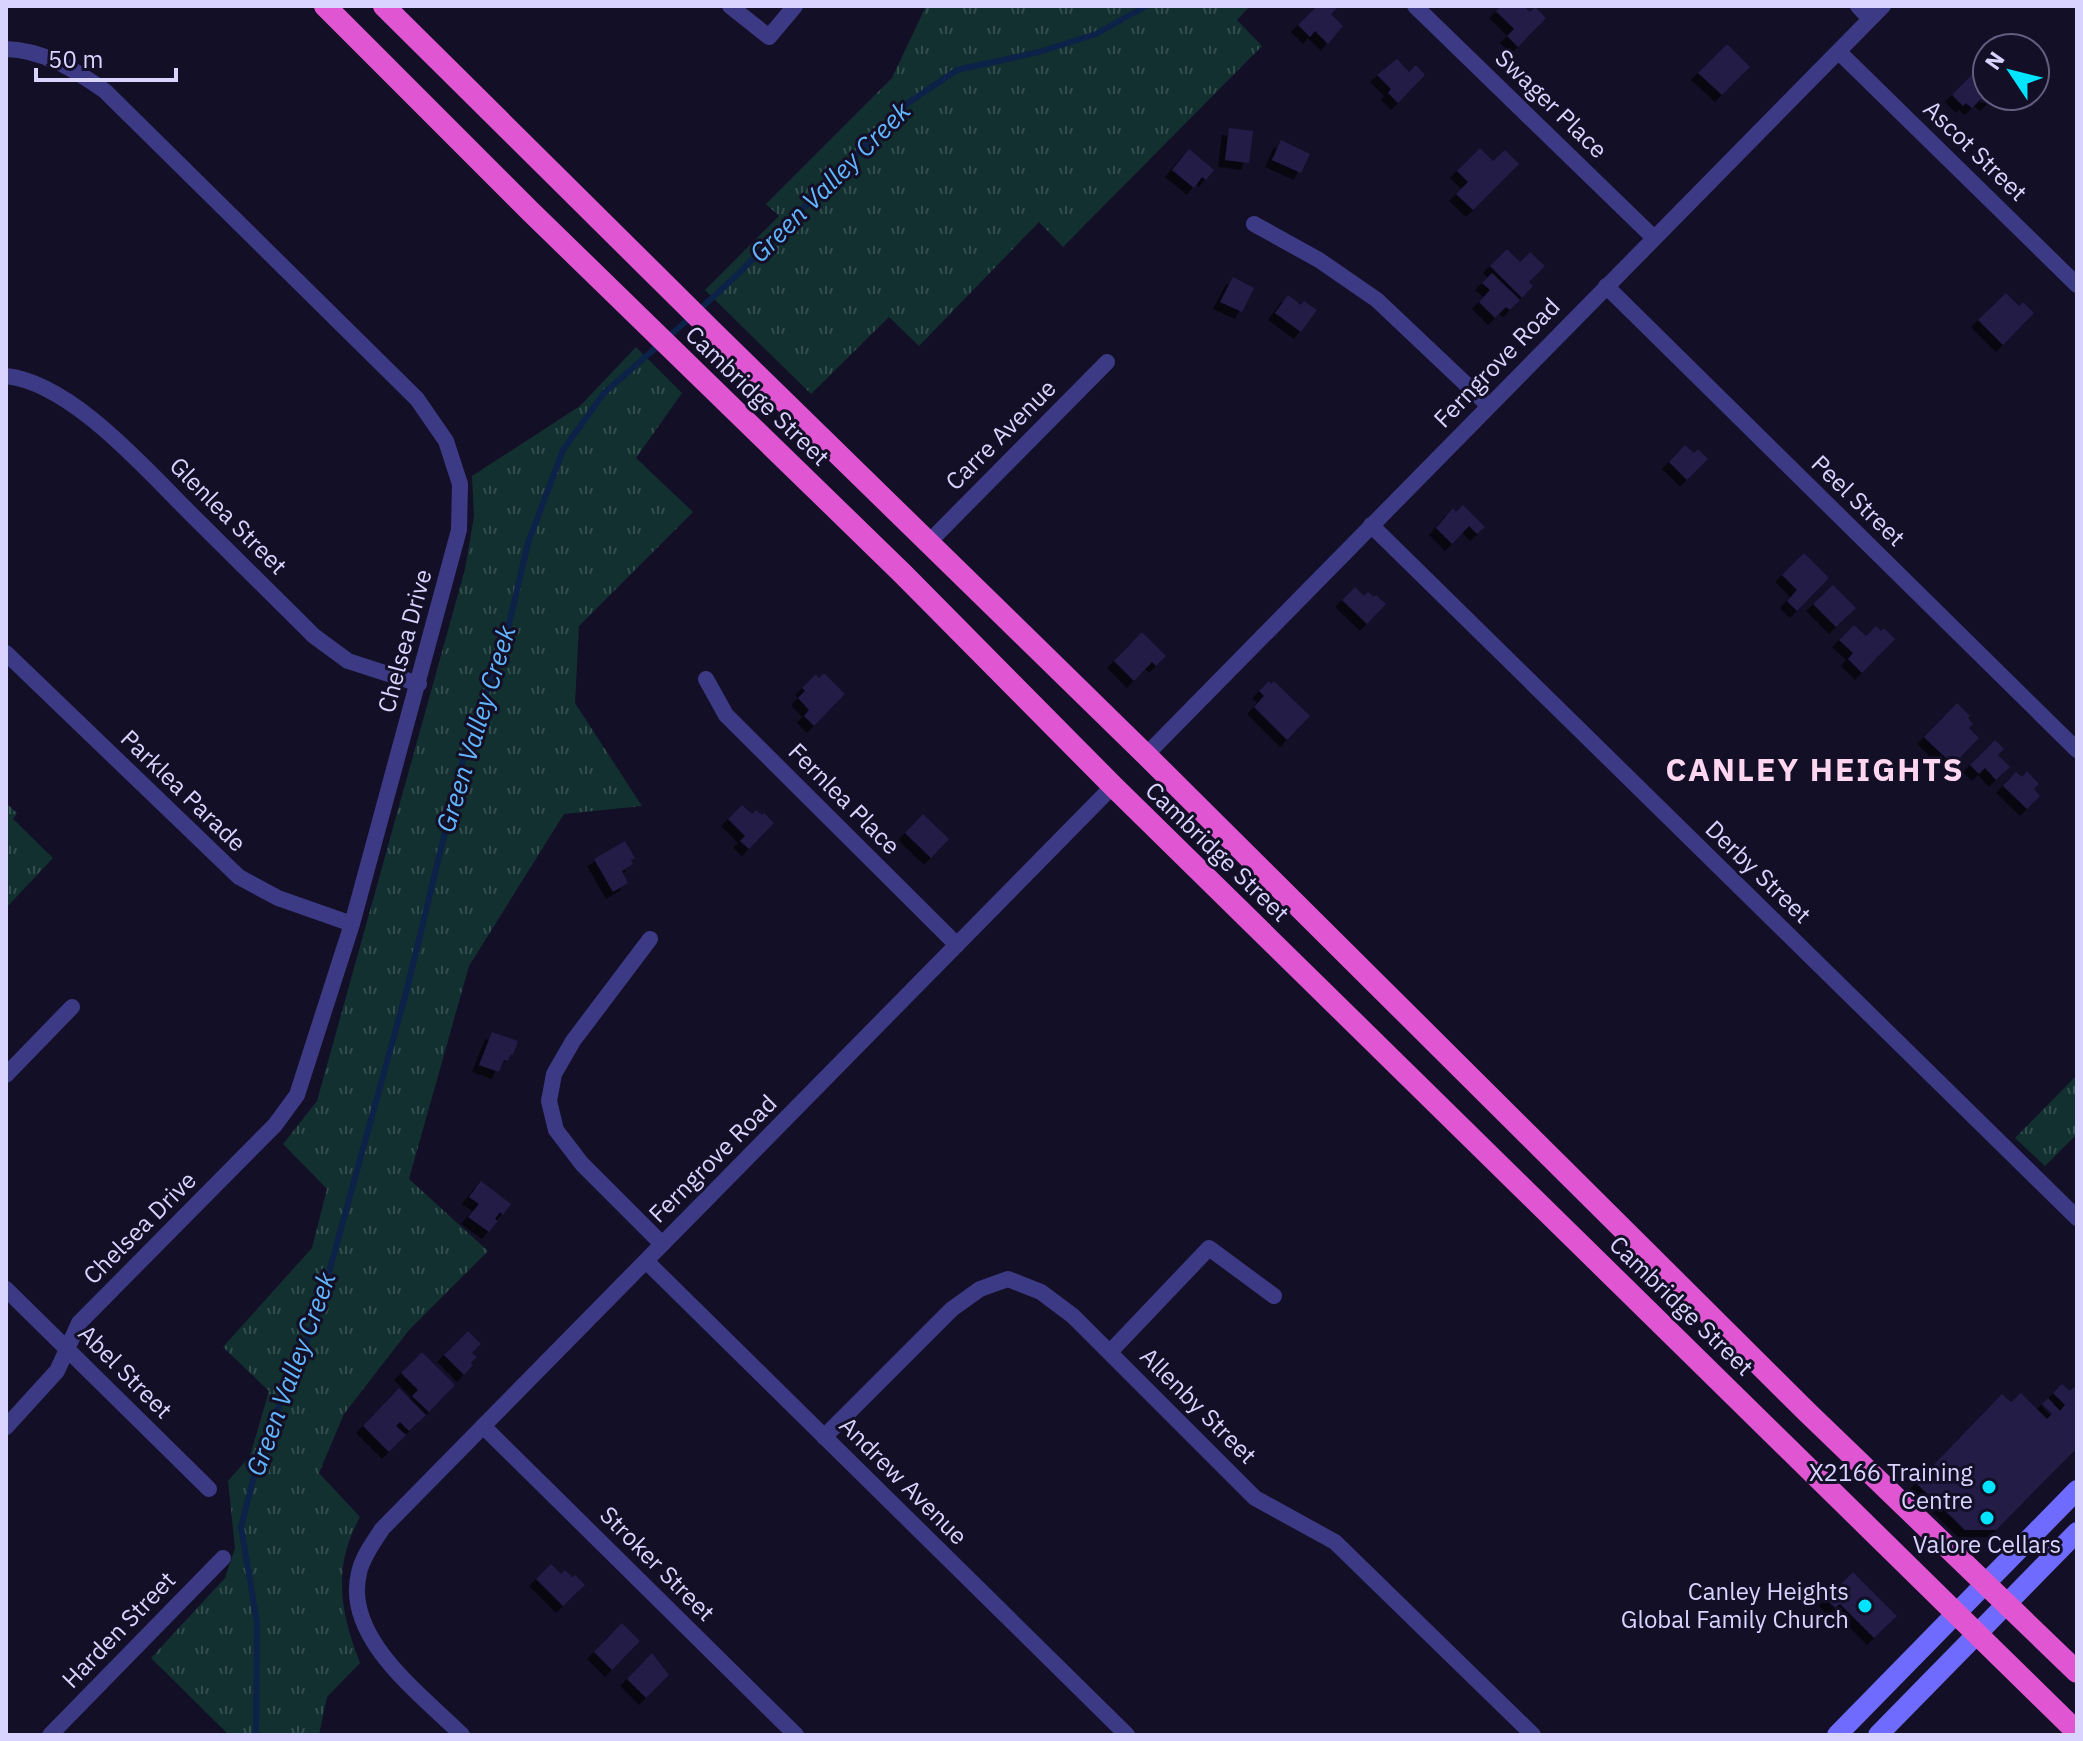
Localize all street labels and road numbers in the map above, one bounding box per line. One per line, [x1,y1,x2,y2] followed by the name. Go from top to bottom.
[1489,42,1615,165] street label: Swager Place
[1917,93,2034,208] street label: Ascot Street
[1426,291,1566,434] street label: Ferngrove Road
[679,318,837,472] street label: Cambridge Street
[938,372,1063,497] street label: Carre Avenue
[1805,448,1912,553] street label: Peel Street
[163,450,294,581] street label: Glenlea Street
[370,565,439,716] street label: Chelsea Drive
[114,722,253,858] street label: Parklea Parade
[782,735,908,861] street label: Fernlea Place
[1139,774,1297,928] street label: Cambridge Street
[1699,813,1818,930] street label: Derby Street
[641,1087,783,1229] street label: Ferngrove Road
[76,1164,203,1291] street label: Chelsea Drive
[1603,1228,1761,1382] street label: Cambridge Street
[72,1317,180,1425] street label: Abel Street
[1134,1340,1264,1470] street label: Allenby Street
[833,1409,975,1551] street label: Andrew Avenue
[593,1499,722,1628] street label: Stroker Street
[54,1564,182,1695] street label: Harden Street

